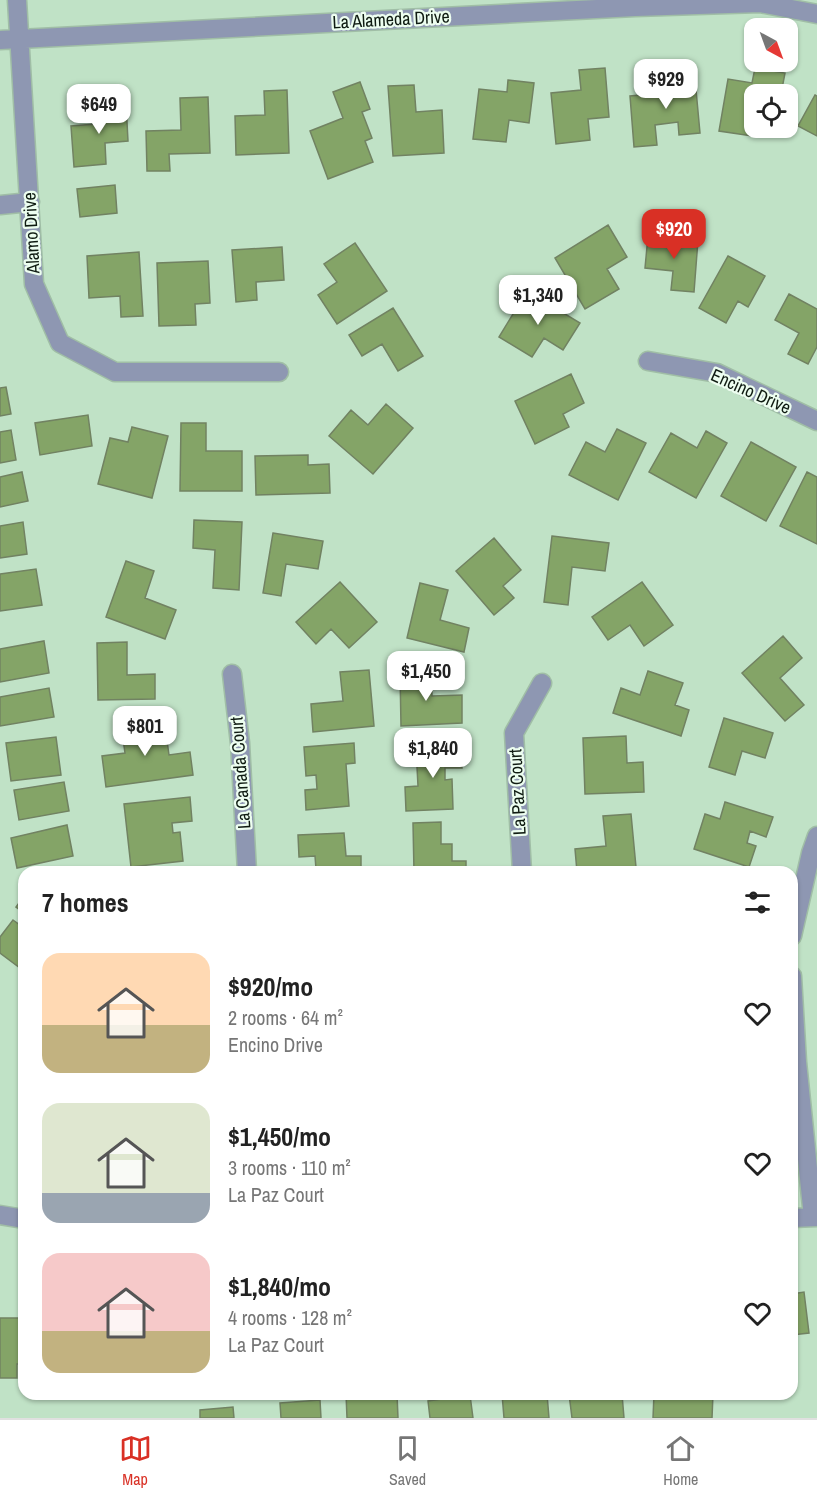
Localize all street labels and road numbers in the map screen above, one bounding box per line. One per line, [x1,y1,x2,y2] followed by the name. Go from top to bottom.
[332,3,450,35] street label: La Alameda Drive
[16,192,46,275] street label: Alamo Drive
[707,362,795,420] street label: Encino Drive
[224,716,256,830] street label: La Canada Court
[502,748,532,836] street label: La Paz Court

